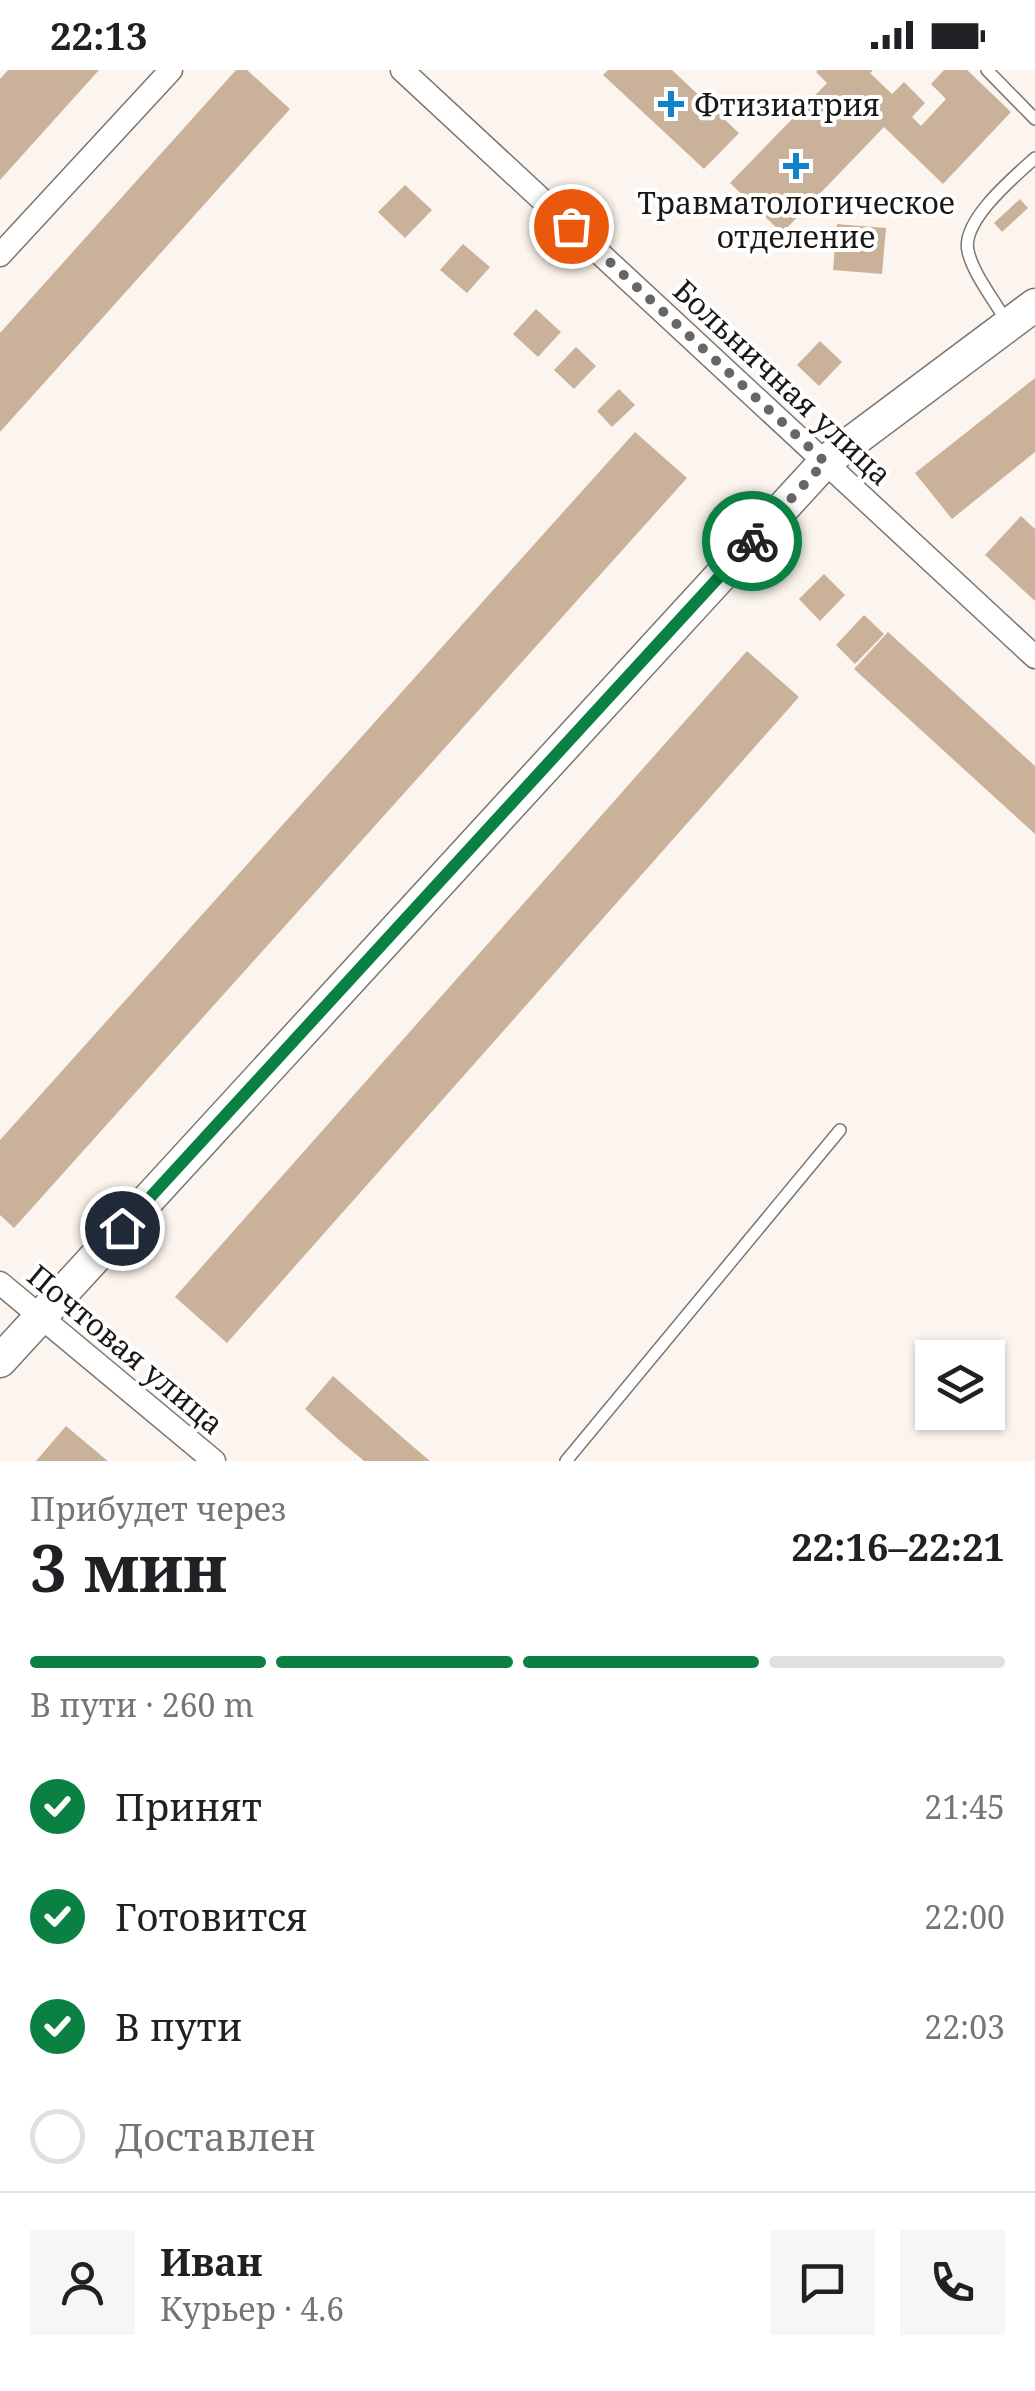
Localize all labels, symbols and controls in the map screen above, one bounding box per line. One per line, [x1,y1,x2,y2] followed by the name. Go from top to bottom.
[50,9,147,61] text: 22:13
[694,84,880,125] place label: Фтизиатрия
[658,91,684,117] marker: Фтизиатрия
[783,153,809,179] marker: Травматологическое отделение
[637,182,955,257] place label: Травматологическое отделение
[529,184,614,269] pin
[544,199,599,254] icon: bag
[665,270,901,494] street label: Больничная улица
[702,491,802,591] courier
[725,514,780,569] icon: bike
[80,1186,165,1271] pin
[95,1201,150,1256] icon: home
[19,1255,233,1443] street label: Почтовая улица
[915,1340,1005,1430] map controls
[915,1340,1005,1430] button: layers
[30,1487,286,1530] text: Прибудет через
[791,1520,1005,1572] text: 22:16–22:21
[30,1523,227,1611] text: 3 мин
[30,1683,254,1726] text: В пути · 260 m
[30,1779,85,1834] icon: check
[115,1780,262,1832] text: Принят
[924,1785,1005,1828] text: 21:45
[30,1889,85,1944] icon: check
[115,1890,308,1942] text: Готовится
[924,1895,1005,1938] text: 22:00
[30,1999,85,2054] icon: check
[115,2000,242,2052] text: В пути
[924,2005,1005,2048] text: 22:03
[115,2110,316,2162] text: Доставлен
[30,2230,135,2335] button: person
[770,2230,875,2335] button: chat
[900,2230,1005,2335] button: phone
[160,2235,262,2287] text: Иван
[160,2287,344,2330] text: Курьер · 4.6

